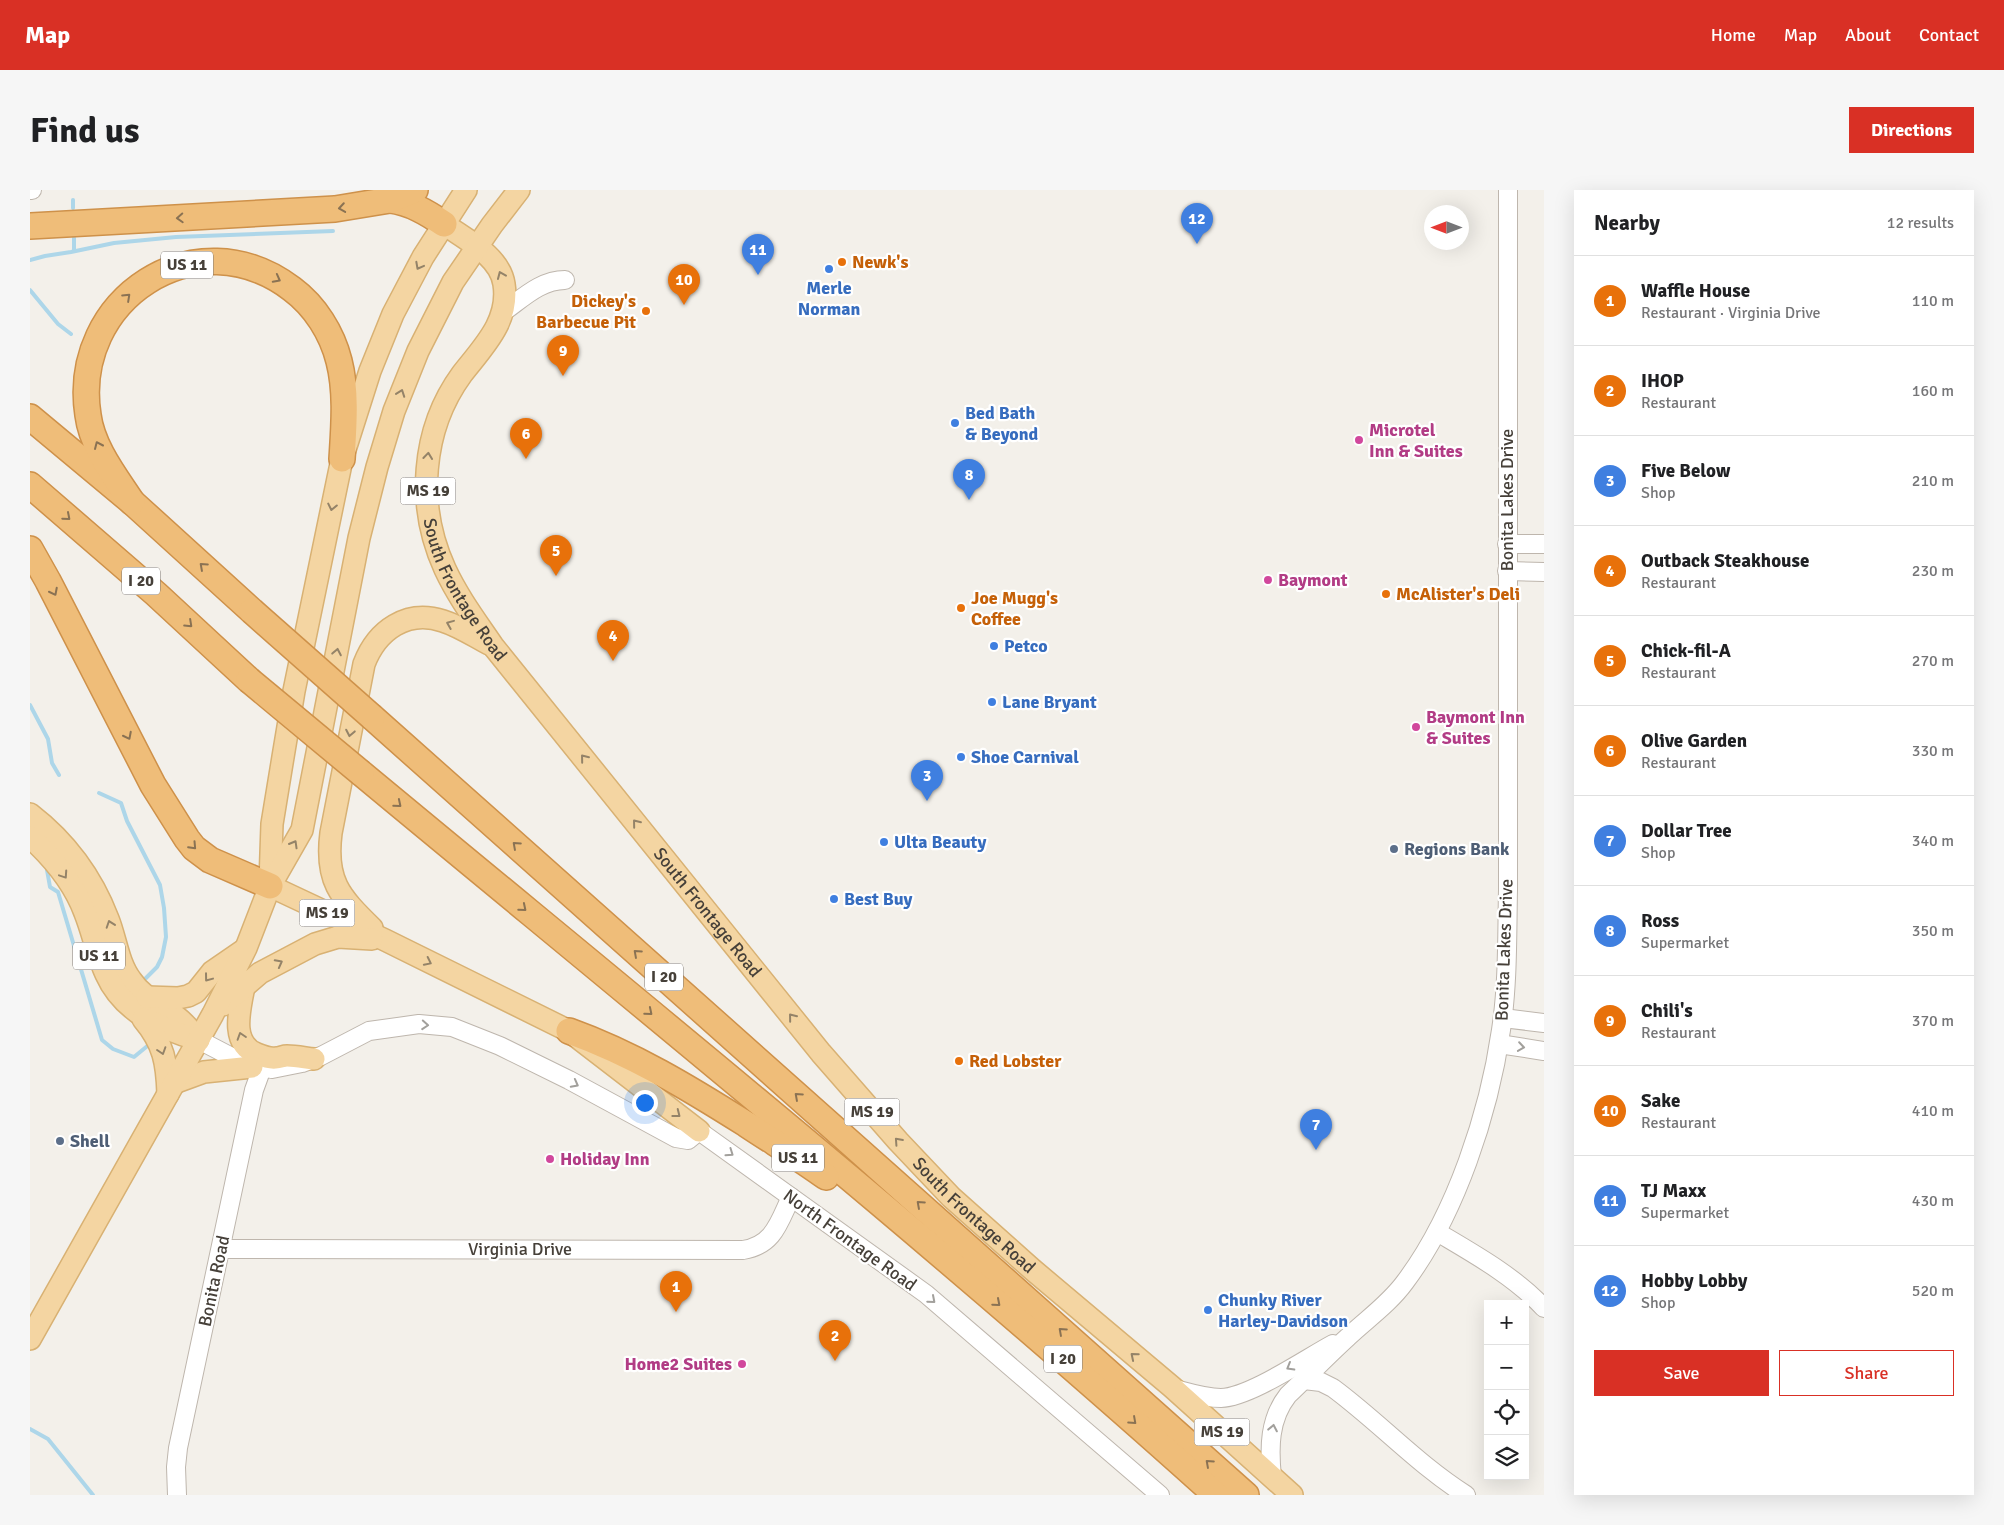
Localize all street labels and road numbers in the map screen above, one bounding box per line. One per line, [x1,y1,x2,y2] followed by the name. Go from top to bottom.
[161,252,213,278] road number: US 11
[1496,429,1518,571] street label: Bonita Lakes Drive
[400,478,456,504] road number: MS 19
[419,516,512,666] street label: South Frontage Road
[122,568,160,594] road number: I 20
[649,843,766,982] street label: South Frontage Road
[1491,878,1517,1022] street label: Bonita Lakes Drive
[300,900,354,926] road number: MS 19
[73,942,125,969] road number: US 11
[645,964,683,990] road number: I 20
[844,1099,900,1126] road number: MS 19
[772,1144,824,1171] road number: US 11
[908,1153,1040,1278] street label: South Frontage Road
[779,1184,921,1296] street label: North Frontage Road
[194,1233,234,1329] street label: Bonita Road
[468,1238,572,1260] street label: Virginia Drive
[1044,1346,1082,1372] road number: I 20
[1194,1418,1250,1446] road number: MS 19

